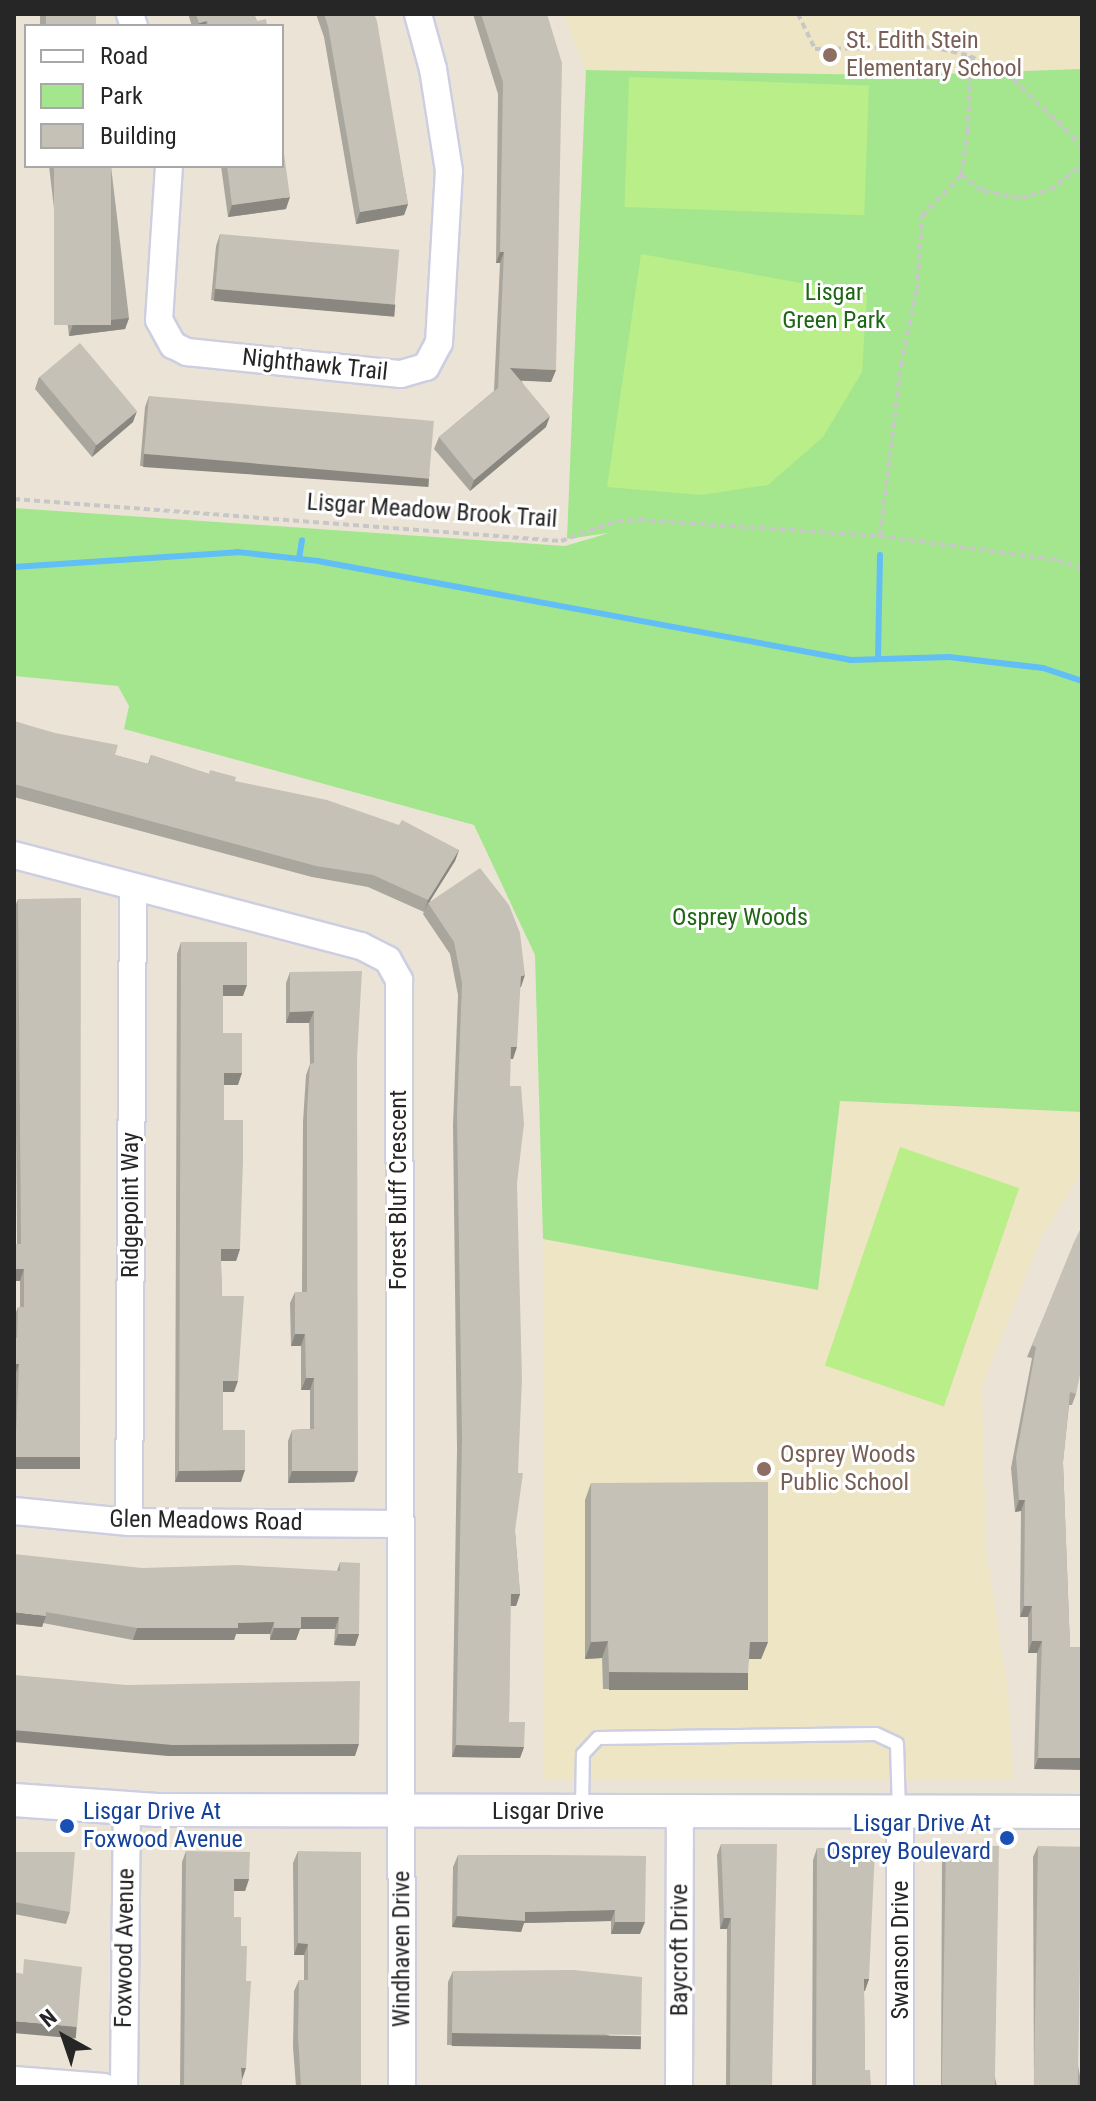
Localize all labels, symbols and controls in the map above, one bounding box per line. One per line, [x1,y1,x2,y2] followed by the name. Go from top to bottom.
[24,24,284,168] legend
[846,27,1022,83] place label: St. Edith Stein Elementary School
[100,42,148,70] text: Road
[821,46,839,64] marker: St. Edith Stein Elementary School
[100,82,143,110] text: Park
[100,122,177,150] text: Building
[782,279,886,335] park label: Lisgar Green Park
[240,343,390,387] street label: Nighthawk Trail
[306,488,558,534] street label: Lisgar Meadow Brook Trail
[672,904,808,932] park label: Osprey Woods
[385,1090,413,1290] street label: Forest Bluff Crescent
[117,1132,145,1278] street label: Ridgepoint Way
[780,1441,916,1497] place label: Osprey Woods Public School
[755,1460,773,1478] marker: Osprey Woods Public School
[109,1505,303,1537] street label: Glen Meadows Road
[83,1798,243,1854] place label: Lisgar Drive At Foxwood Avenue
[492,1798,604,1826] street label: Lisgar Drive
[826,1810,991,1866] place label: Lisgar Drive At Osprey Boulevard
[58,1817,76,1835] marker: Lisgar Drive At Foxwood Avenue
[998,1829,1016,1847] marker: Lisgar Drive At Osprey Boulevard
[109,1868,141,2028] street label: Foxwood Avenue
[388,1871,416,2027] street label: Windhaven Drive
[887,1880,915,2020] street label: Swanson Drive
[666,1884,694,2016] street label: Baycroft Drive
[24,1997,104,2077] north arrow
[35,2004,61,2032] text: N

